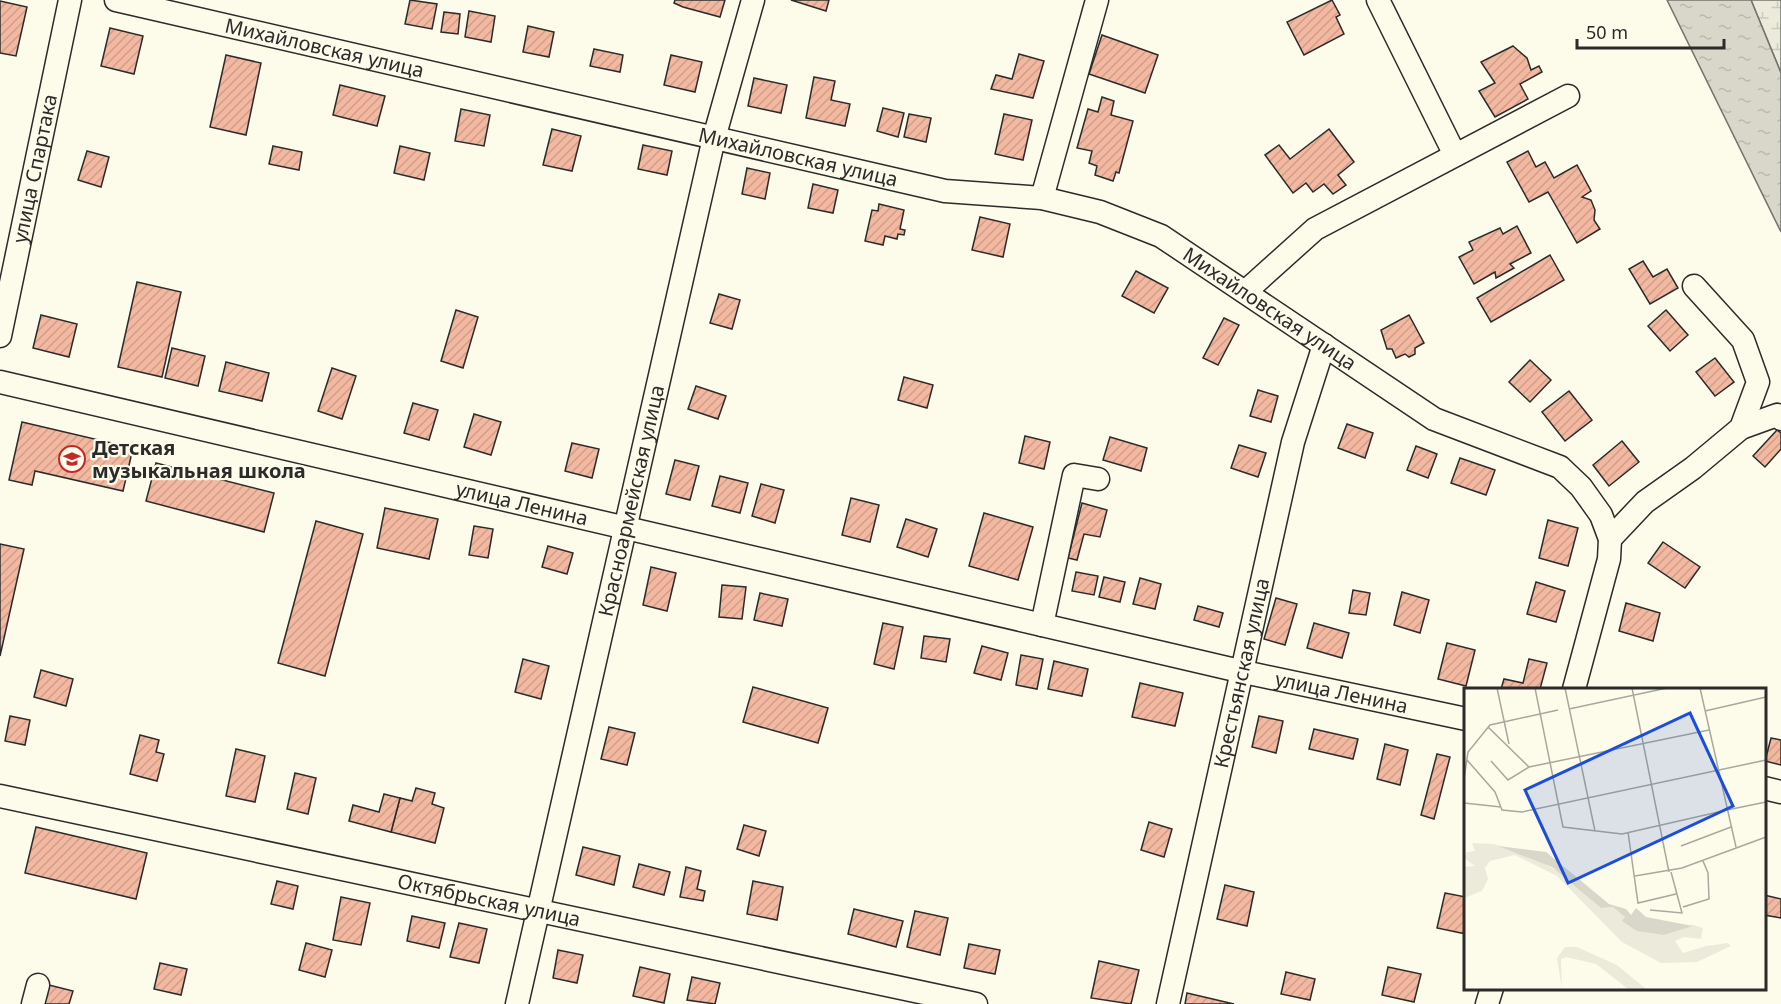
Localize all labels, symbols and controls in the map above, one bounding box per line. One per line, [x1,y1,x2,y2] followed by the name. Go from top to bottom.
[222,12,427,84] street label: Михайловская улица
[1577,12,1724,50] scale bar
[1586,20,1628,44] text: 50 m
[6,91,63,246] street label: улица Спартака
[696,121,900,193] street label: Михайловская улица
[1178,241,1362,376] street label: Михайловская улица
[592,382,670,619] street label: Красноармейская улица
[92,434,306,484] place label: Детская музыкальная школа
[57,444,87,474] school or university icon: Детская музыкальная школа
[453,475,591,532] street label: улица Ленина
[1207,575,1275,771] street label: Крестьянская улица
[1273,665,1410,719] street label: улица Ленина
[1464,688,1766,989] inset map
[395,867,583,932] street label: Октябрьская улица

